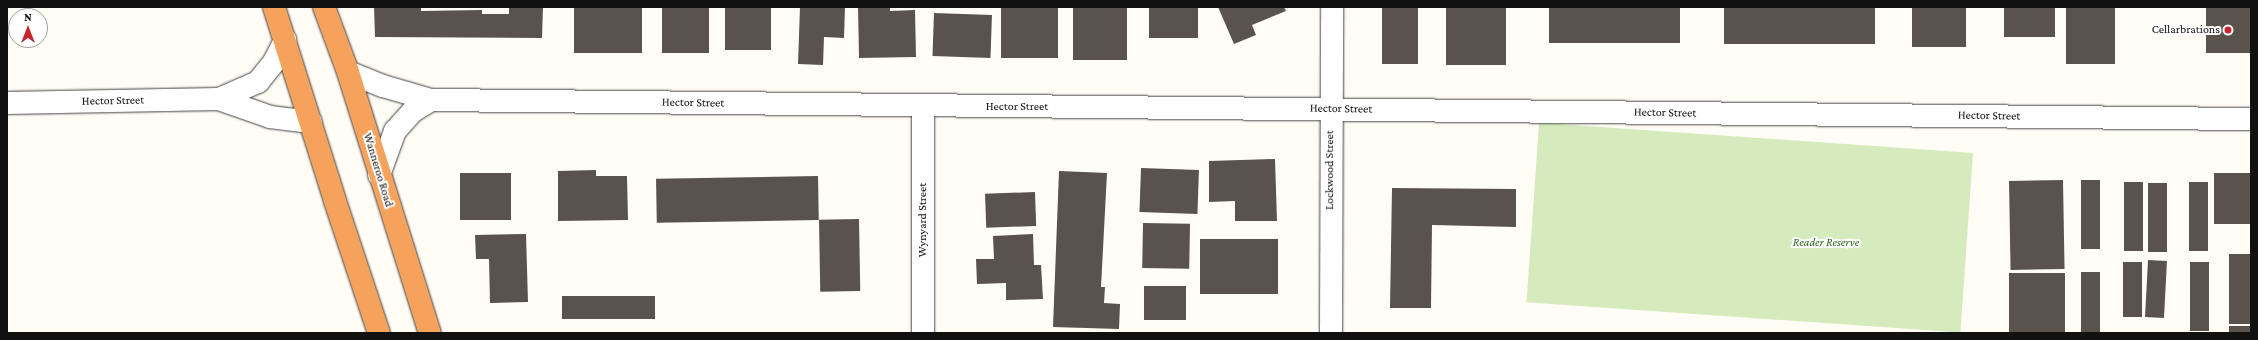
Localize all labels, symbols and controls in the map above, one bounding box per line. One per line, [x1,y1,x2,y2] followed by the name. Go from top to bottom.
[8,8,48,48] north arrow
[24,11,32,23] text: N
[2152,23,2220,37] place label: Cellarbrations
[2223,25,2233,35] marker: Cellarbrations
[82,93,144,109] street label: Hector Street
[662,95,724,111] street label: Hector Street
[986,100,1048,114] street label: Hector Street
[1310,101,1372,117] street label: Hector Street
[1634,105,1696,121] street label: Hector Street
[1958,108,2020,124] street label: Hector Street
[1323,130,1337,210] street label: Lockwood Street
[360,131,396,209] street label: Wanneroo Road
[916,183,930,257] street label: Wynyard Street
[1793,236,1859,250] park label: Reader Reserve

